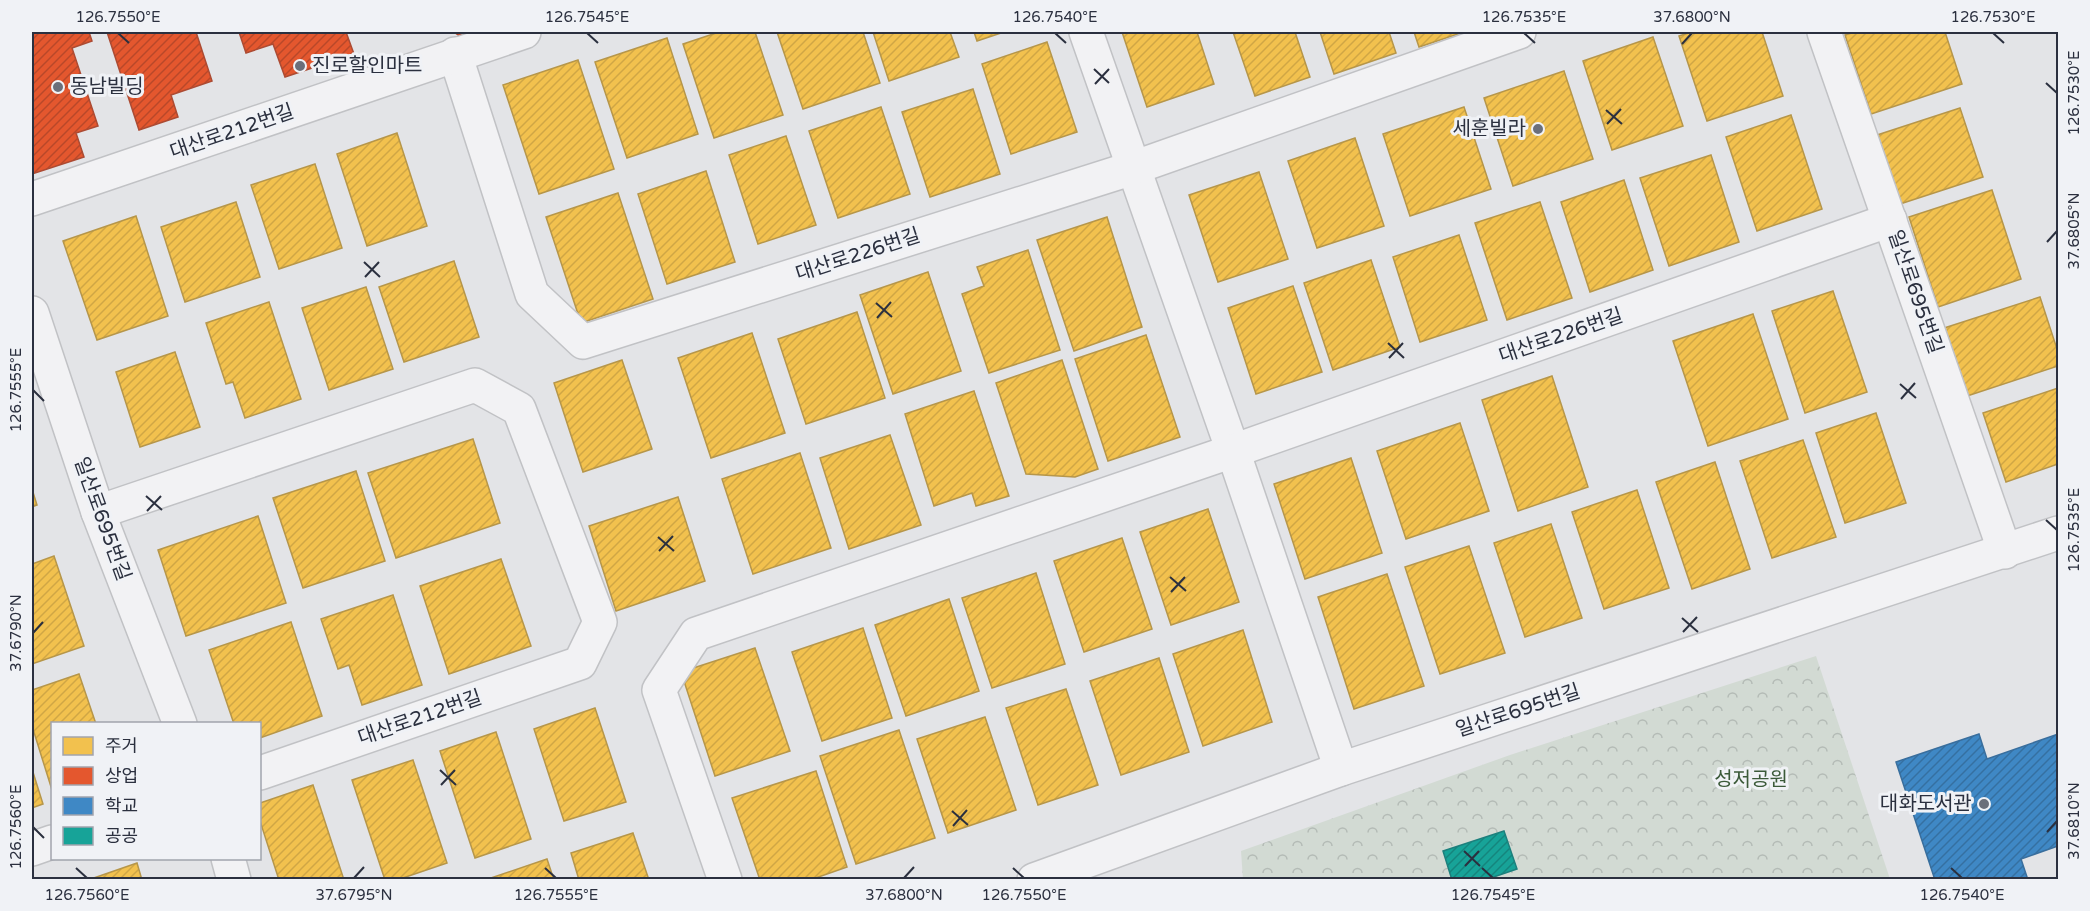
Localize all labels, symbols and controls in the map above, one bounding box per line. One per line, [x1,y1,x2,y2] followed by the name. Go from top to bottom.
[76,8,160,26] text: 126.7550°E
[545,8,629,26] text: 126.7545°E
[1013,8,1097,26] text: 126.7540°E
[1482,8,1566,26] text: 126.7535°E
[1653,8,1731,26] text: 37.6800°N
[1951,8,2035,26] text: 126.7530°E
[2065,51,2083,135] text: 126.7530°E
[312,54,422,78] place label: 진로할인마트
[293,59,307,73] marker: 진로할인마트
[70,75,144,99] place label: 동남빌딩
[51,80,65,94] marker: 동남빌딩
[167,100,297,164] street label: 대산로212번길
[1452,117,1526,141] place label: 세훈빌라
[1531,122,1545,136] marker: 세훈빌라
[2065,192,2083,270] text: 37.6805°N
[793,224,923,286] street label: 대산로226번길
[1883,227,1947,357] street label: 일산로695번길
[1496,304,1626,368] street label: 대산로226번길
[7,348,25,432] text: 126.7555°E
[69,454,135,584] street label: 일산로695번길
[2065,488,2083,572] text: 126.7535°E
[7,594,25,672] text: 37.6790°N
[1453,680,1583,742] street label: 일산로695번길
[355,686,485,750] street label: 대산로212번길
[51,722,261,860] legend
[105,735,138,757] text: 주거
[105,765,138,787] text: 상업
[1714,768,1788,792] park label: 성저공원
[2065,782,2083,860] text: 37.6810°N
[7,785,25,869] text: 126.7560°E
[1880,792,1972,816] place label: 대화도서관
[105,795,138,817] text: 학교
[1977,797,1991,811] marker: 대화도서관
[105,825,138,847] text: 공공
[45,886,129,904] text: 126.7560°E
[315,886,393,904] text: 37.6795°N
[514,886,598,904] text: 126.7555°E
[865,886,943,904] text: 37.6800°N
[982,886,1066,904] text: 126.7550°E
[1451,886,1535,904] text: 126.7545°E
[1920,886,2004,904] text: 126.7540°E

